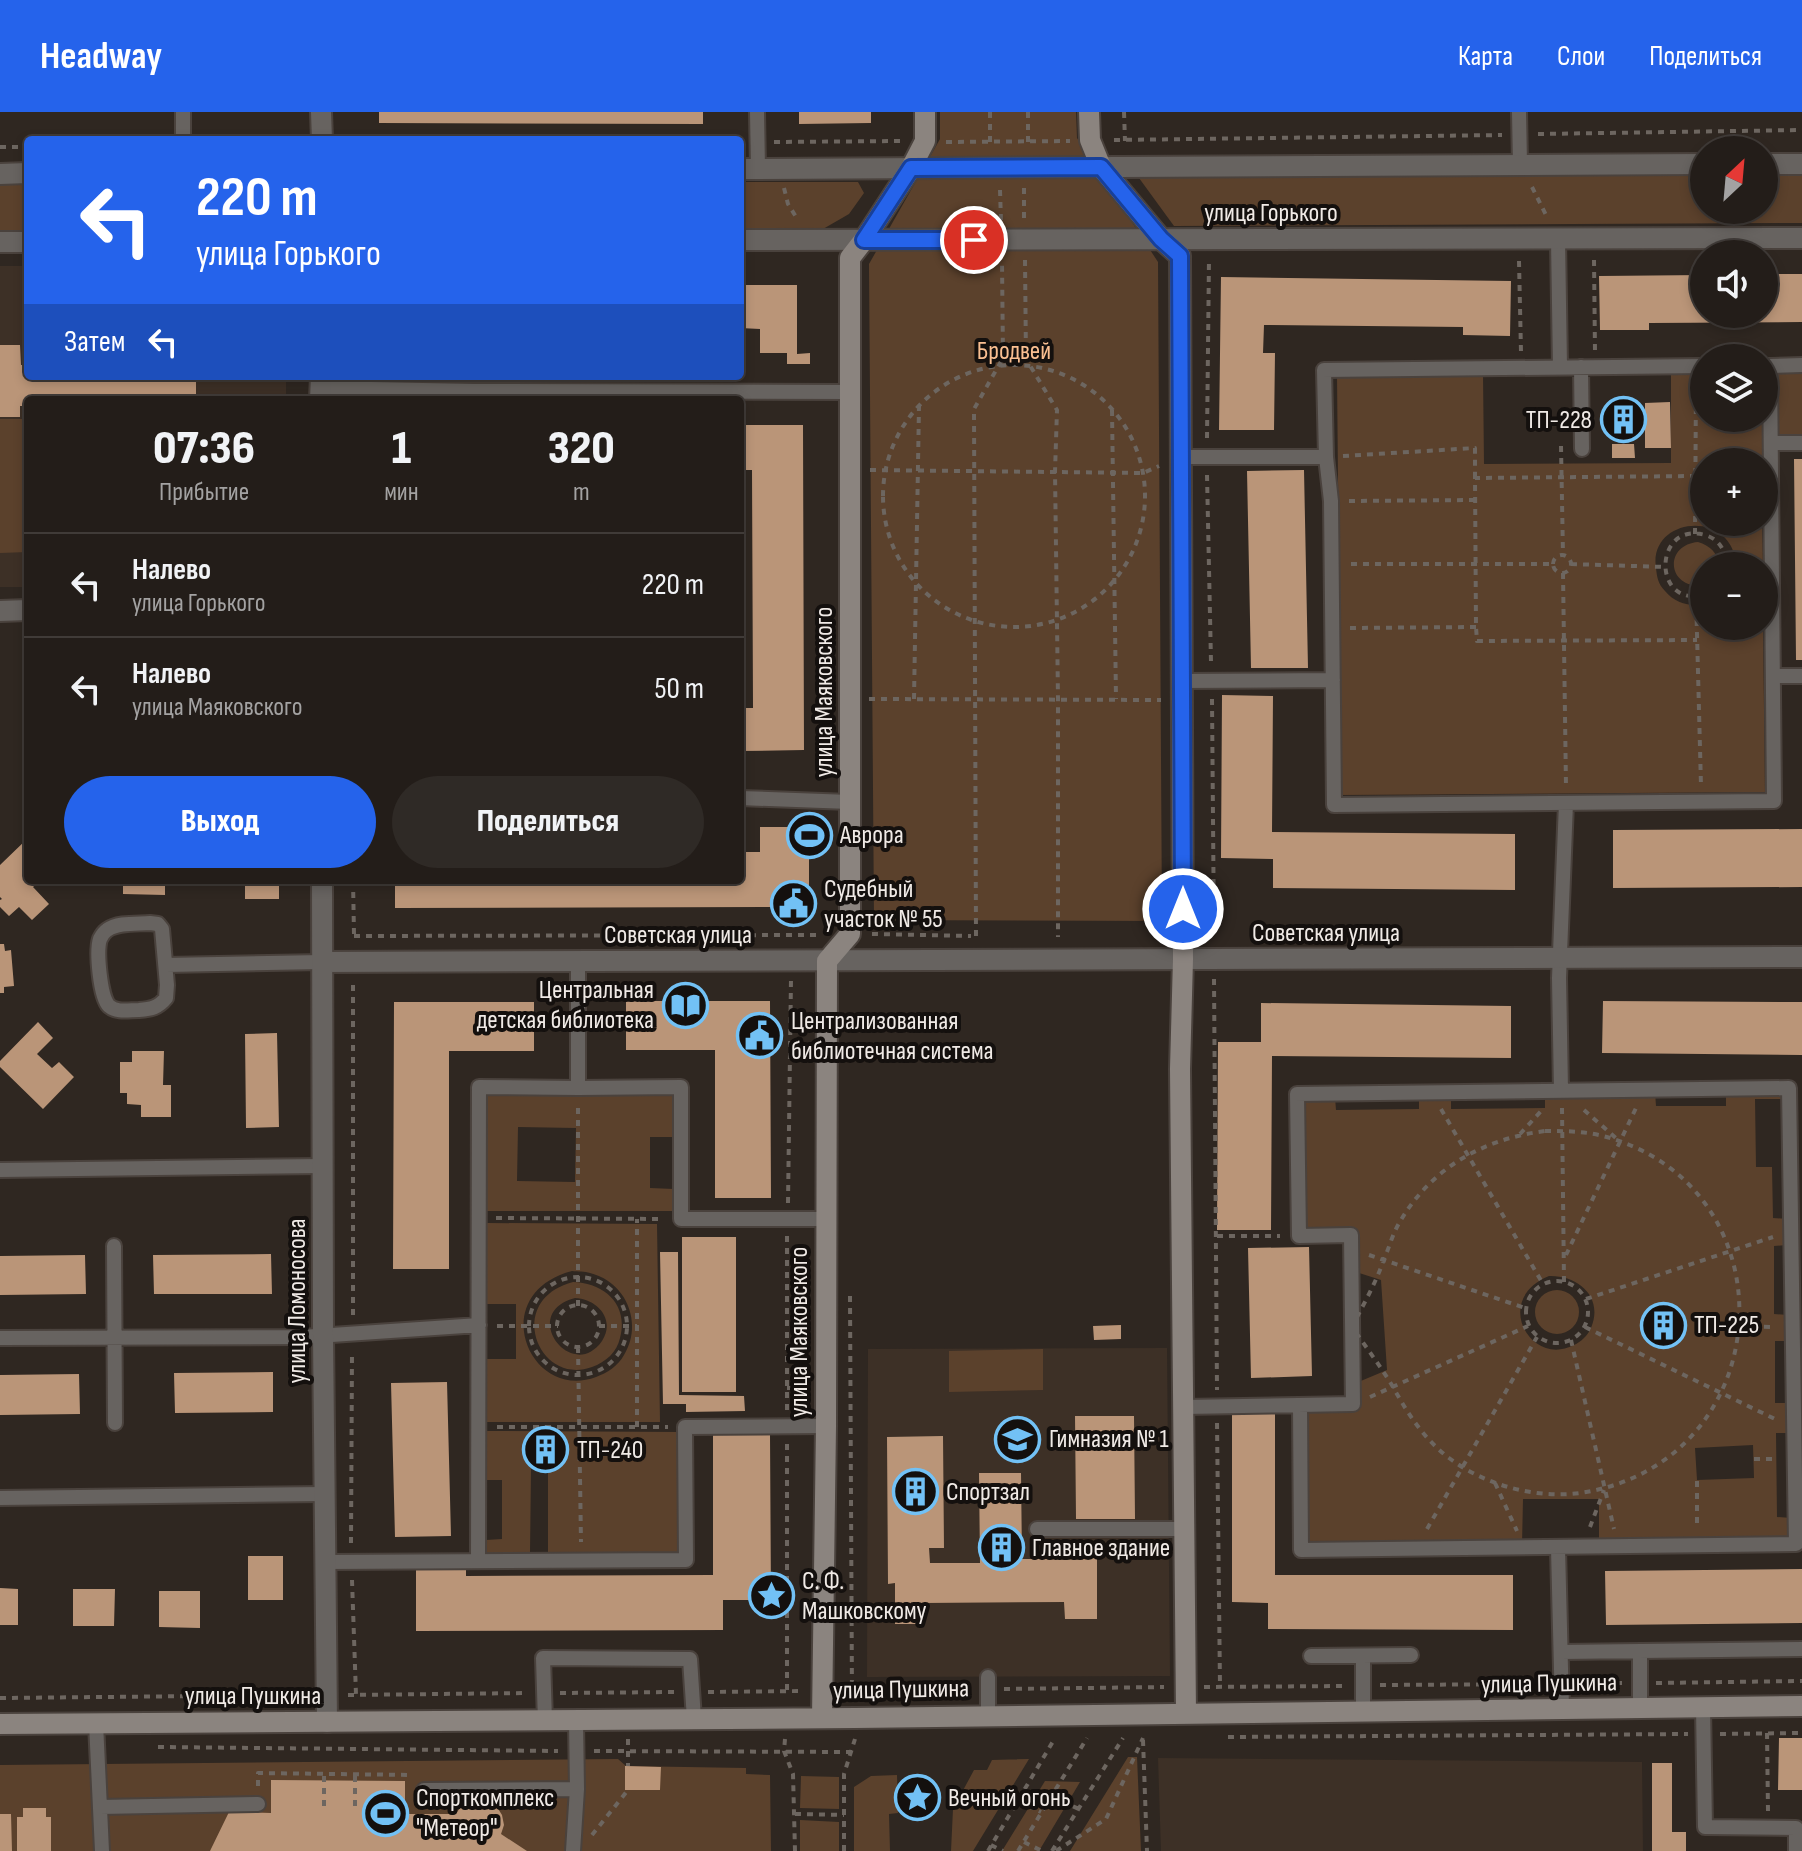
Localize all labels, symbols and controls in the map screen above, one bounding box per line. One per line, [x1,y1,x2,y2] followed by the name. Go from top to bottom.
[40,34,162,79] text: Headway
[1458,40,1513,73] text: Карта
[1557,40,1605,73] text: Слои
[1649,40,1762,73] text: Поделиться
[1690,136,1778,224] north arrow
[1690,136,1778,640] map controls
[196,165,318,232] text: 220 m
[64,168,168,272] icon: left
[1204,198,1338,229] street label: улица Горького
[940,206,1008,274] pin
[952,218,996,262] icon: arrive
[196,233,381,276] text: улица Горького
[1690,240,1778,328] button: sound
[141,320,185,364] icon: left
[64,324,125,360] text: Затем
[977,336,1051,367] park label: Бродвей
[1690,344,1778,432] button: layers
[1599,396,1647,444] building icon: ТП-228
[1526,405,1592,436] place label: ТП-228
[153,420,255,477] text: 07:36
[392,420,411,477] text: 1
[548,420,615,477] text: 320
[1690,448,1778,536] button: +
[159,477,249,508] text: Прибытие
[384,477,419,508] text: мин
[573,477,590,508] text: m
[132,552,211,588] text: Налево
[1690,552,1778,640] button: −
[64,563,108,607] icon: left
[642,567,704,603] text: 220 m
[132,588,266,619] text: улица Горького
[809,607,840,777] street label: улица Маяковского
[132,656,211,692] text: Налево
[64,667,108,711] icon: left
[655,671,704,707] text: 50 m
[132,692,303,723] text: улица Маяковского
[64,776,376,868] button: Выход
[392,776,704,868] button: Поделиться
[785,811,833,859] sports icon: Аврора
[839,820,904,851] place label: Аврора
[1141,867,1225,951] position arrow
[824,874,943,935] place label: Судебный участок № 55
[769,880,817,928] public building icon: Судебный участок № 55
[1252,918,1400,949] street label: Советская улица
[604,920,752,951] street label: Советская улица
[477,975,654,1036] place label: Центральная детская библиотека
[661,981,709,1029] library icon: Центральная детская библиотека
[791,1006,994,1067] place label: Централизованная библиотечная система
[736,1012,784,1060] public building icon: Централизованная библиотечная система
[282,1218,313,1384] street label: улица Ломоносова
[784,1247,815,1417] street label: улица Маяковского
[1639,1301,1687,1349] building icon: ТП-225
[1694,1310,1759,1341] place label: ТП-225
[994,1415,1042,1463] school or university icon: Гимназия № 1
[1049,1424,1169,1455] place label: Гимназия № 1
[522,1426,570,1474] building icon: ТП-240
[577,1435,643,1466] place label: ТП-240
[891,1468,939,1516] building icon: Спортзал
[946,1477,1030,1508] place label: Спортзал
[977,1524,1025,1572] building icon: Главное здание
[1032,1533,1170,1564] place label: Главное здание
[802,1566,927,1627] place label: С. Ф. Машковскому
[747,1572,795,1620] place icon: С. Ф. Машковскому
[1481,1667,1617,1701] street label: улица Пушкина
[833,1673,969,1707] street label: улица Пушкина
[185,1681,321,1712] street label: улица Пушкина
[893,1774,941,1822] place icon: Вечный огонь
[416,1783,554,1844] place label: Спорткомплекс "Метеор"
[948,1783,1071,1814] place label: Вечный огонь
[361,1789,409,1837] sports icon: Спорткомплекс "Метеор"

